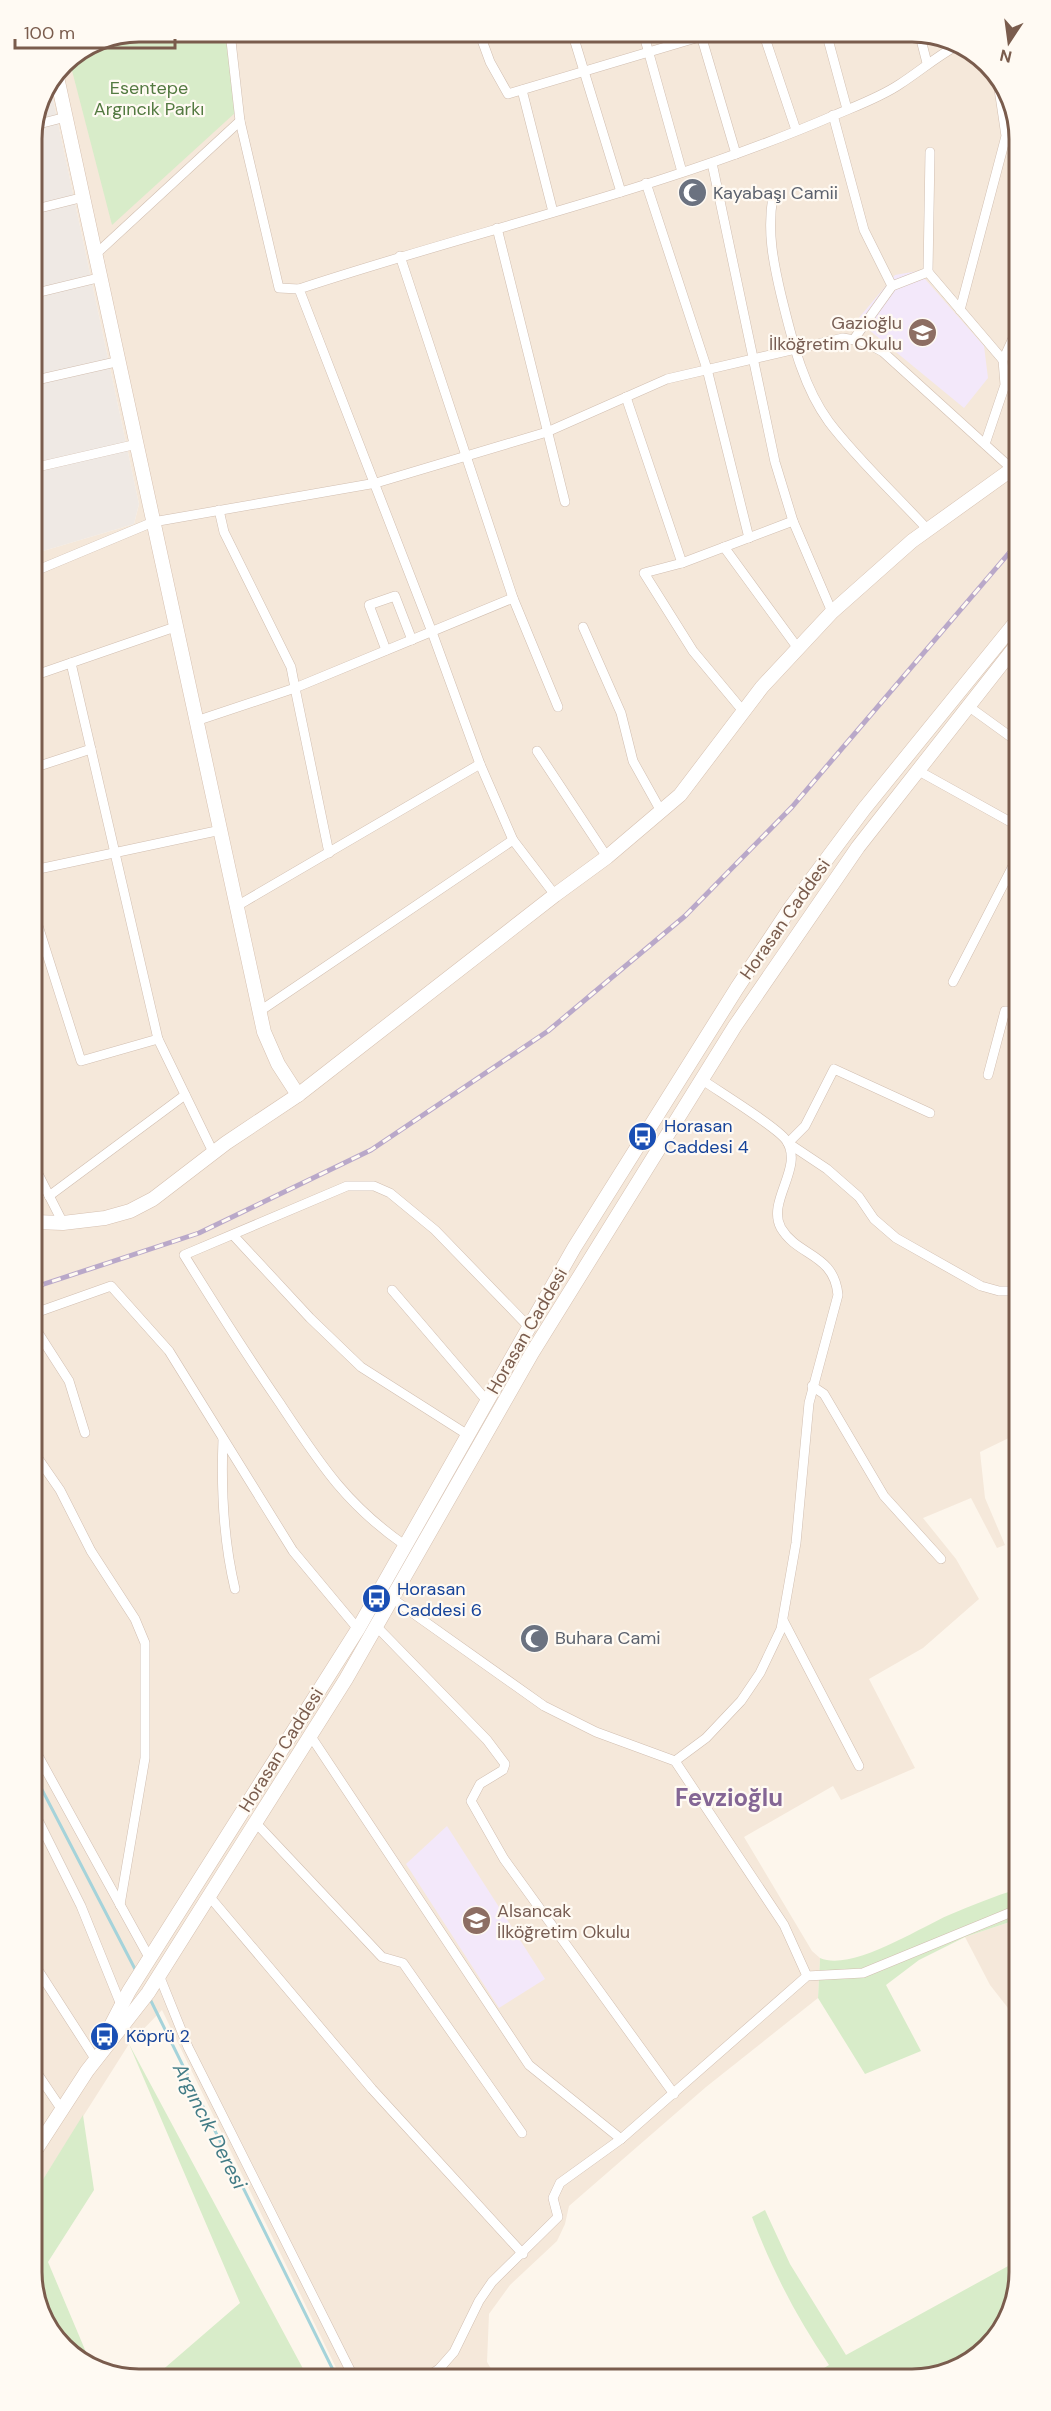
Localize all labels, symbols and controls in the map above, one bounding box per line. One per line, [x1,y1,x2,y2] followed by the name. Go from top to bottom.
[15,12,176,50] scale bar
[979,12,1039,72] north arrow
[24,21,75,45] text: 100 m
[998,45,1014,68] text: N
[94,76,204,121] park label: Esentepe Argıncık Parkı
[676,177,708,209] mosque icon: Kayabaşı Camii
[713,181,838,205] place label: Kayabaşı Camii
[769,311,902,356] place label: Gazioğlu İlköğretim Okulu
[907,317,939,349] school or university icon: Gazioğlu İlköğretim Okulu
[734,854,836,984] street label: Horasan Caddesi
[664,1114,749,1159] place label: Horasan Caddesi 4
[627,1120,659,1152] bus stop icon: Horasan Caddesi 4
[481,1263,573,1399] street label: Horasan Caddesi
[397,1577,482,1622] place label: Horasan Caddesi 6
[360,1583,392,1615] bus stop icon: Horasan Caddesi 6
[518,1622,550,1654] mosque icon: Buhara Cami
[555,1626,661,1650] place label: Buhara Cami
[233,1683,329,1817] street label: Horasan Caddesi
[675,1782,783,1813] district label: Fevzioğlu
[497,1899,630,1944] place label: Alsancak İlköğretim Okulu
[460,1905,492,1937] school or university icon: Alsancak İlköğretim Okulu
[89,2020,121,2052] bus stop icon: Köprü 2
[126,2024,190,2048] place label: Köprü 2
[167,2058,253,2195] water label: Argıncık Deresi

